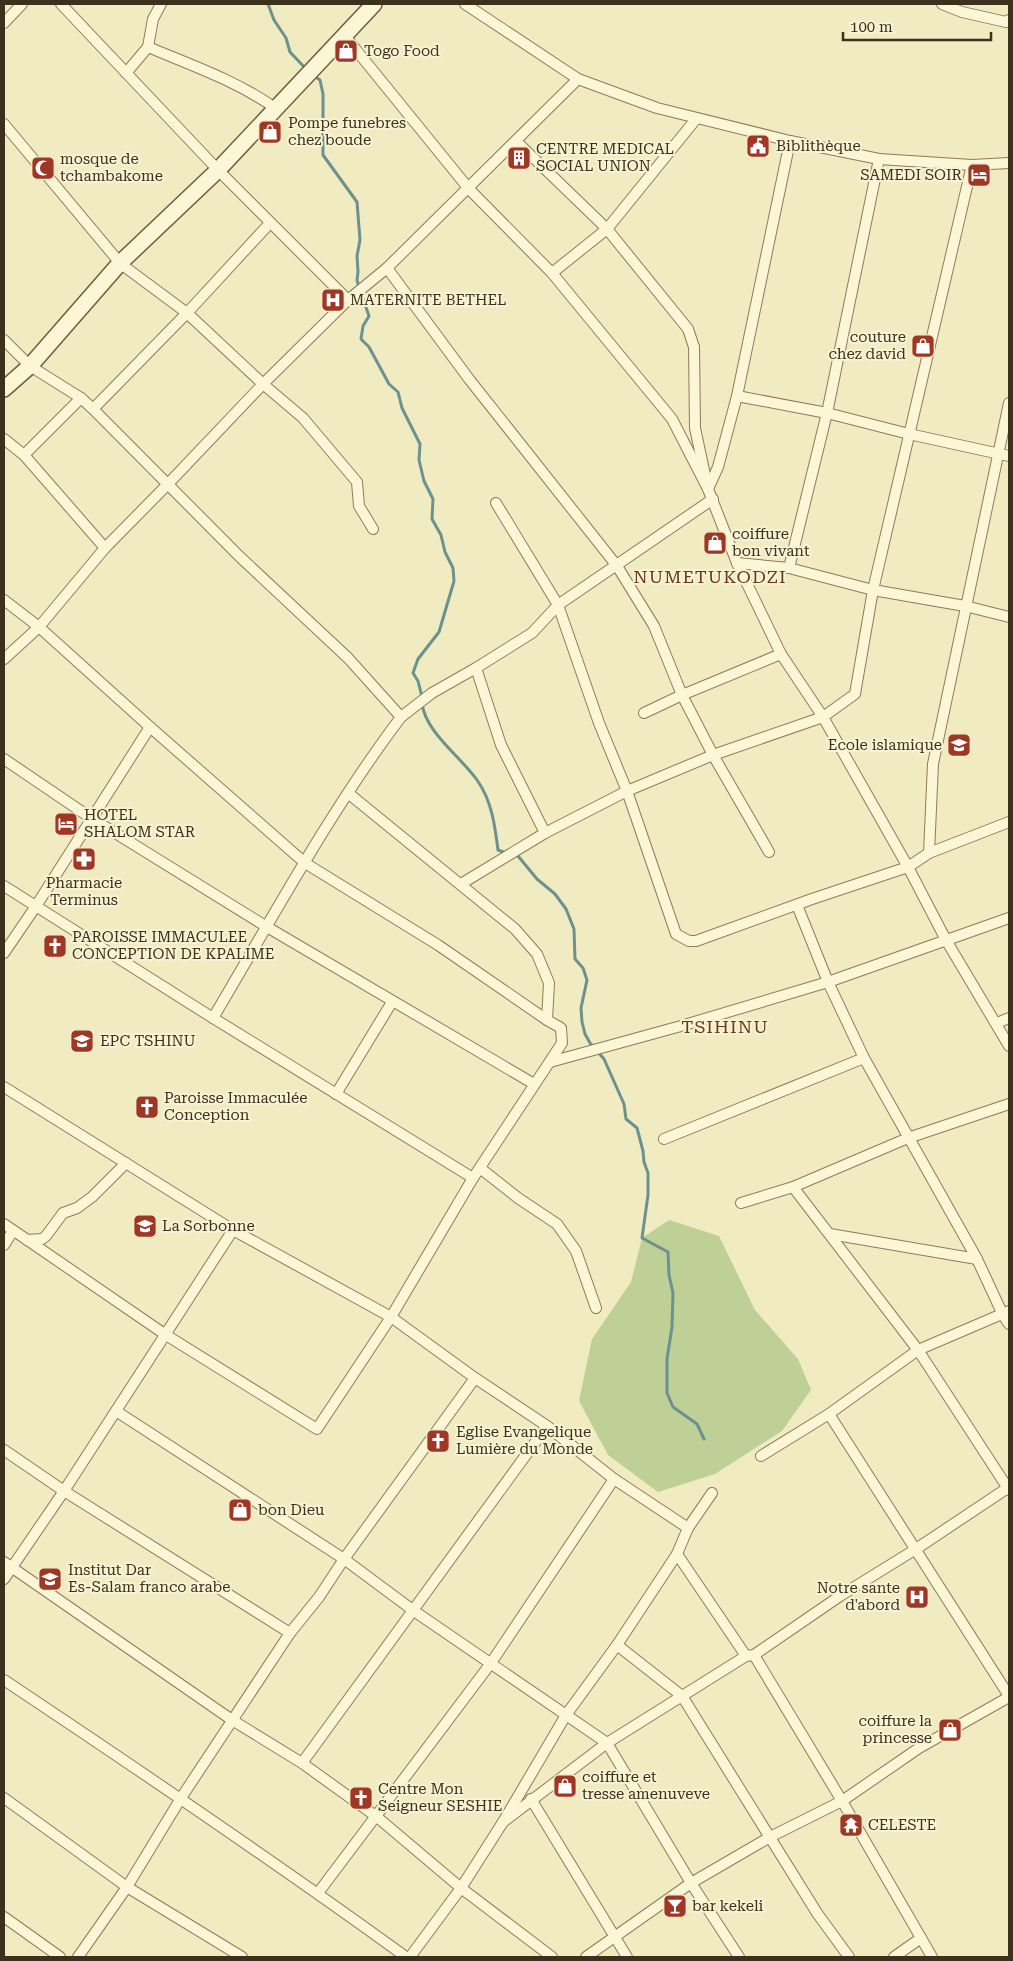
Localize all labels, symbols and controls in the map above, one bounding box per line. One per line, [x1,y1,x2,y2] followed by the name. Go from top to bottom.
[843,10,990,42] scale bar
[850,18,893,36] text: 100 m
[333,38,359,64] shop icon: Togo Food
[364,42,440,60] place label: Togo Food
[288,114,406,149] place label: Pompe funebres chez boude
[257,119,283,145] shop icon: Pompe funebres chez boude
[745,133,771,159] public building icon: Biblithèque
[776,137,861,155] place label: Biblithèque
[536,140,674,175] place label: CENTRE MEDICAL SOCIAL UNION
[506,145,532,171] building icon: CENTRE MEDICAL SOCIAL UNION
[60,150,163,185] place label: mosque de tchambakome
[30,155,56,181] mosque icon: mosque de tchambakome
[966,162,992,188] hotel icon: SAMEDI SOIR
[860,166,963,184] place label: SAMEDI SOIR
[320,287,346,313] hospital icon: MATERNITE BETHEL
[350,291,506,309] place label: MATERNITE BETHEL
[828,328,906,363] place label: couture chez david
[910,333,936,359] shop icon: couture chez david
[732,525,810,560] place label: coiffure bon vivant
[702,530,728,556] shop icon: coiffure bon vivant
[633,566,787,587] district label: NUMETUKODZI
[946,732,972,758] school or university icon: Ecole islamique
[828,736,942,754] place label: Ecole islamique
[84,806,196,841] place label: HOTEL SHALOM STAR
[53,811,79,837] hotel icon: HOTEL SHALOM STAR
[71,846,97,872] pharmacy icon: Pharmacie Terminus
[46,874,122,909] place label: Pharmacie Terminus
[72,928,275,963] place label: PAROISSE IMMACULEE CONCEPTION DE KPALIME
[42,933,68,959] church icon: PAROISSE IMMACULEE CONCEPTION DE KPALIME
[681,1016,769,1037] district label: TSIHINU
[69,1028,95,1054] school or university icon: EPC TSHINU
[100,1032,196,1050] place label: EPC TSHINU
[164,1089,307,1124] place label: Paroisse Immaculée Conception
[134,1094,160,1120] church icon: Paroisse Immaculée Conception
[132,1213,158,1239] school or university icon: La Sorbonne
[162,1217,255,1235] place label: La Sorbonne
[456,1423,593,1458] place label: Eglise Evangelique Lumière du Monde
[425,1428,451,1454] church icon: Eglise Evangelique Lumière du Monde
[227,1497,253,1523] shop icon: bon Dieu
[258,1501,325,1519] place label: bon Dieu
[68,1561,230,1596] place label: Institut Dar Es-Salam franco arabe
[37,1566,63,1592] school or university icon: Institut Dar Es-Salam franco arabe
[817,1579,900,1614] place label: Notre sante d'abord
[904,1584,930,1610] hospital icon: Notre sante d'abord
[859,1712,932,1747] place label: coiffure la princesse
[937,1717,963,1743] shop icon: coiffure la princesse
[582,1768,710,1803] place label: coiffure et tresse amenuveve
[552,1773,578,1799] shop icon: coiffure et tresse amenuveve
[378,1780,502,1815] place label: Centre Mon Seigneur SESHIE
[348,1785,374,1811] church icon: Centre Mon Seigneur SESHIE
[838,1812,864,1838] temple icon: CELESTE
[868,1816,936,1834] place label: CELESTE
[662,1893,688,1919] bar icon: bar kekeli
[692,1897,764,1915] place label: bar kekeli

